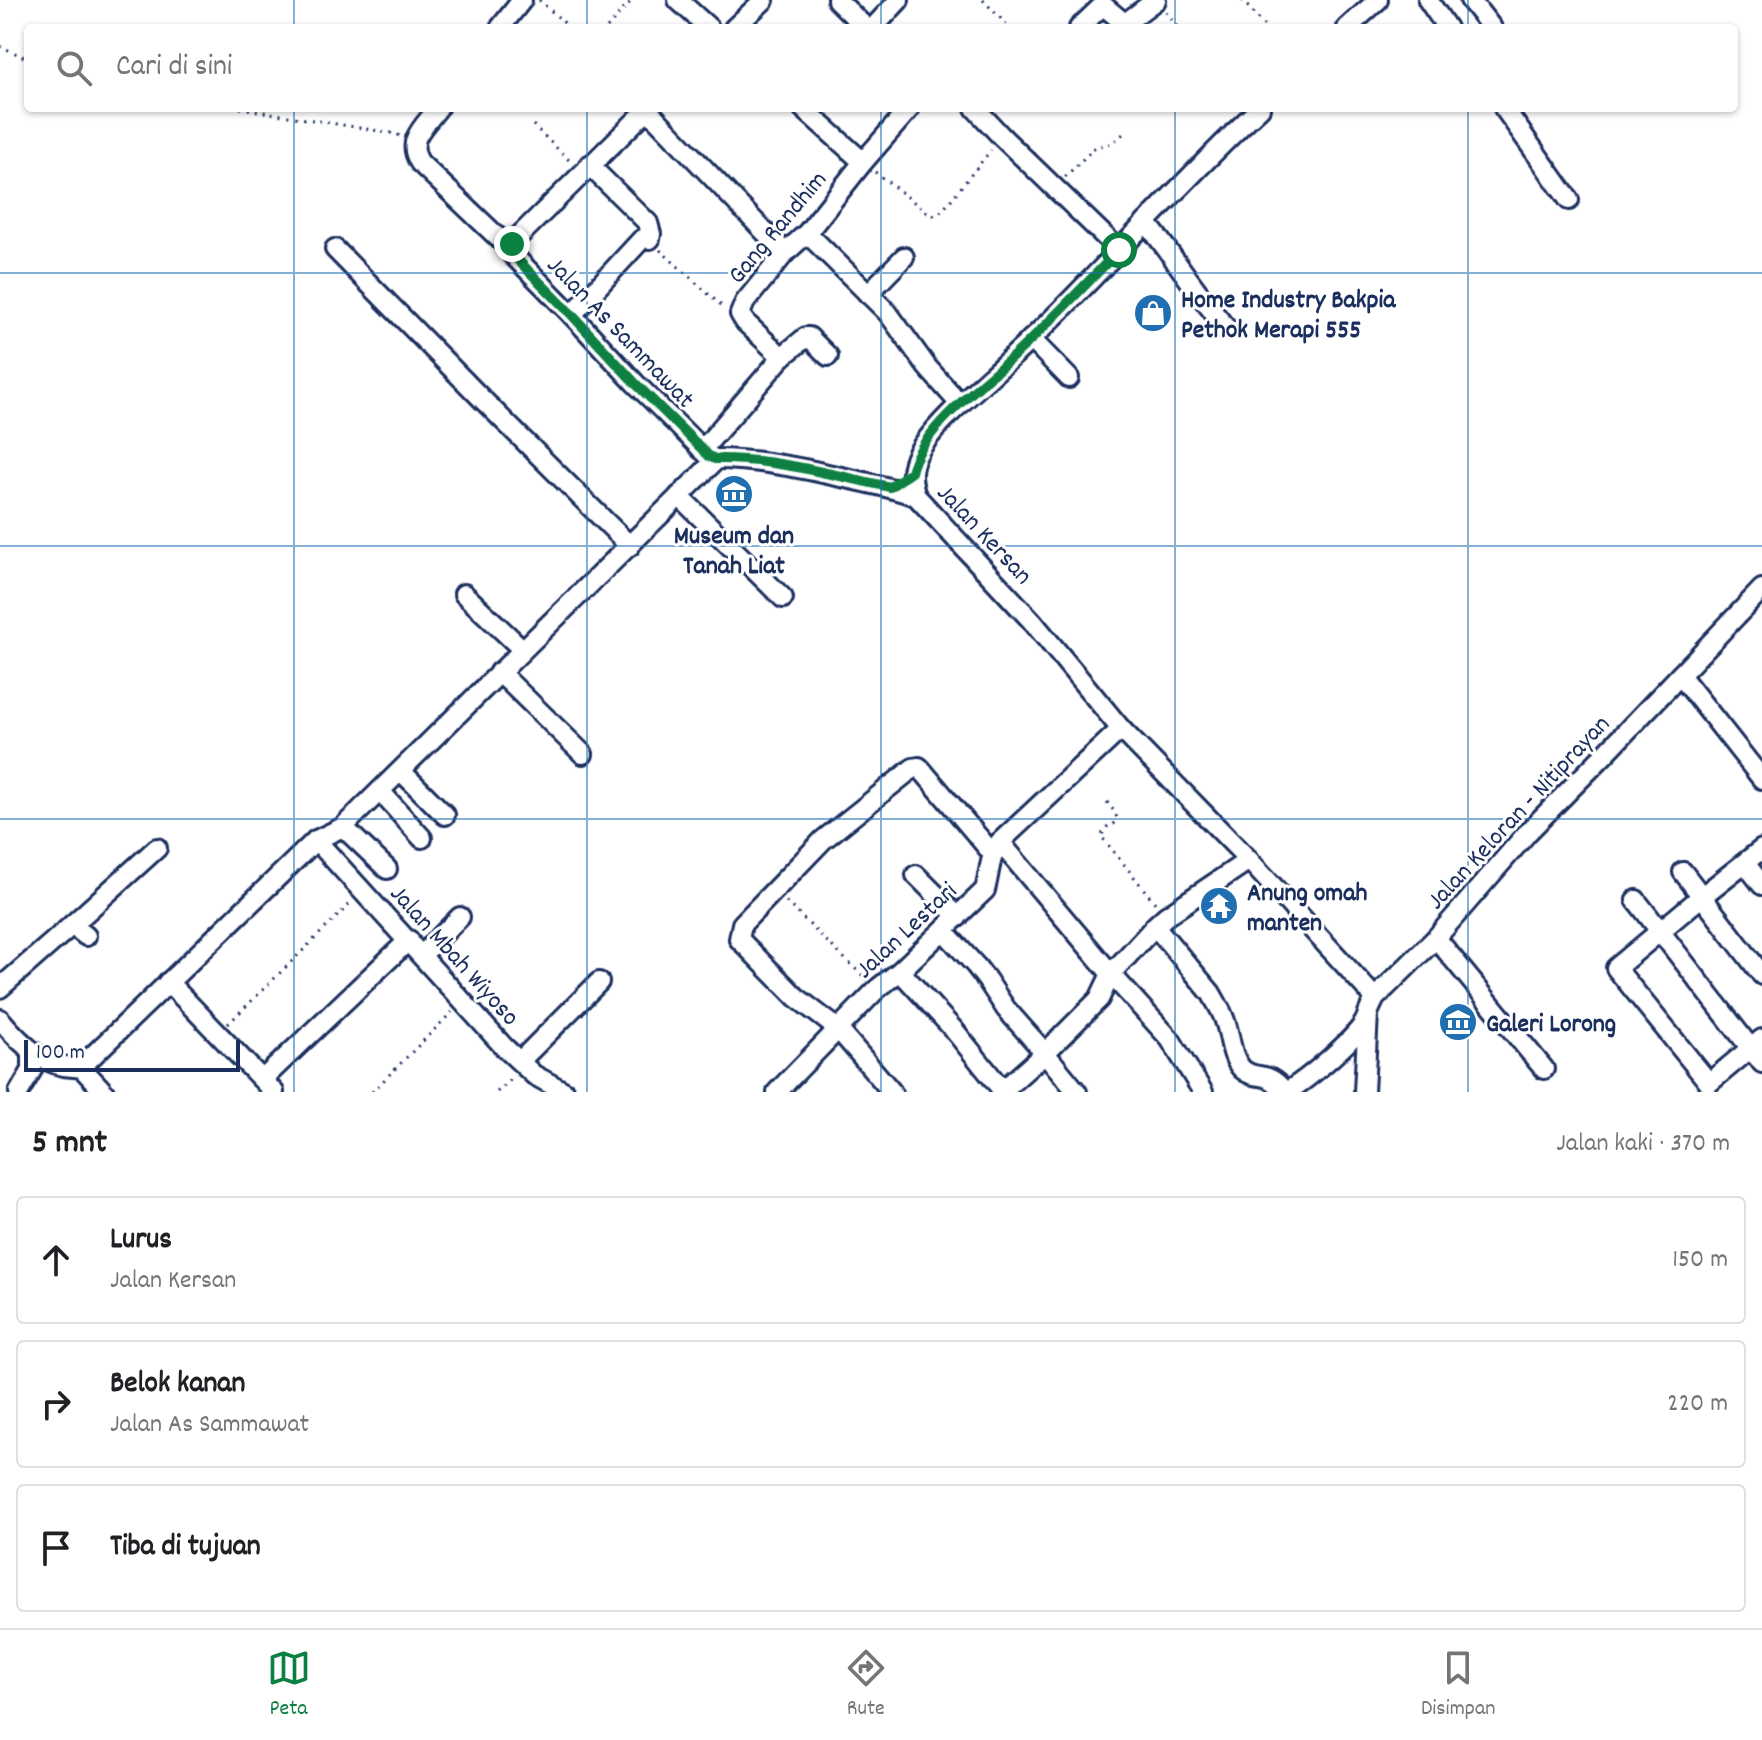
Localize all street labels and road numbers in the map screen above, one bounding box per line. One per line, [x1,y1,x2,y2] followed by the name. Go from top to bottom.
[720,163,837,293] street label: Gang Randhim
[537,249,702,418] street label: Jalan As Sammawat
[927,477,1040,594] street label: Jalan Kersan
[1419,708,1620,919] street label: Jalan Keloran - Nitiprayan
[848,874,967,988] street label: Jalan Lestari
[380,878,527,1035] street label: Jalan Mbah Wiyoso

